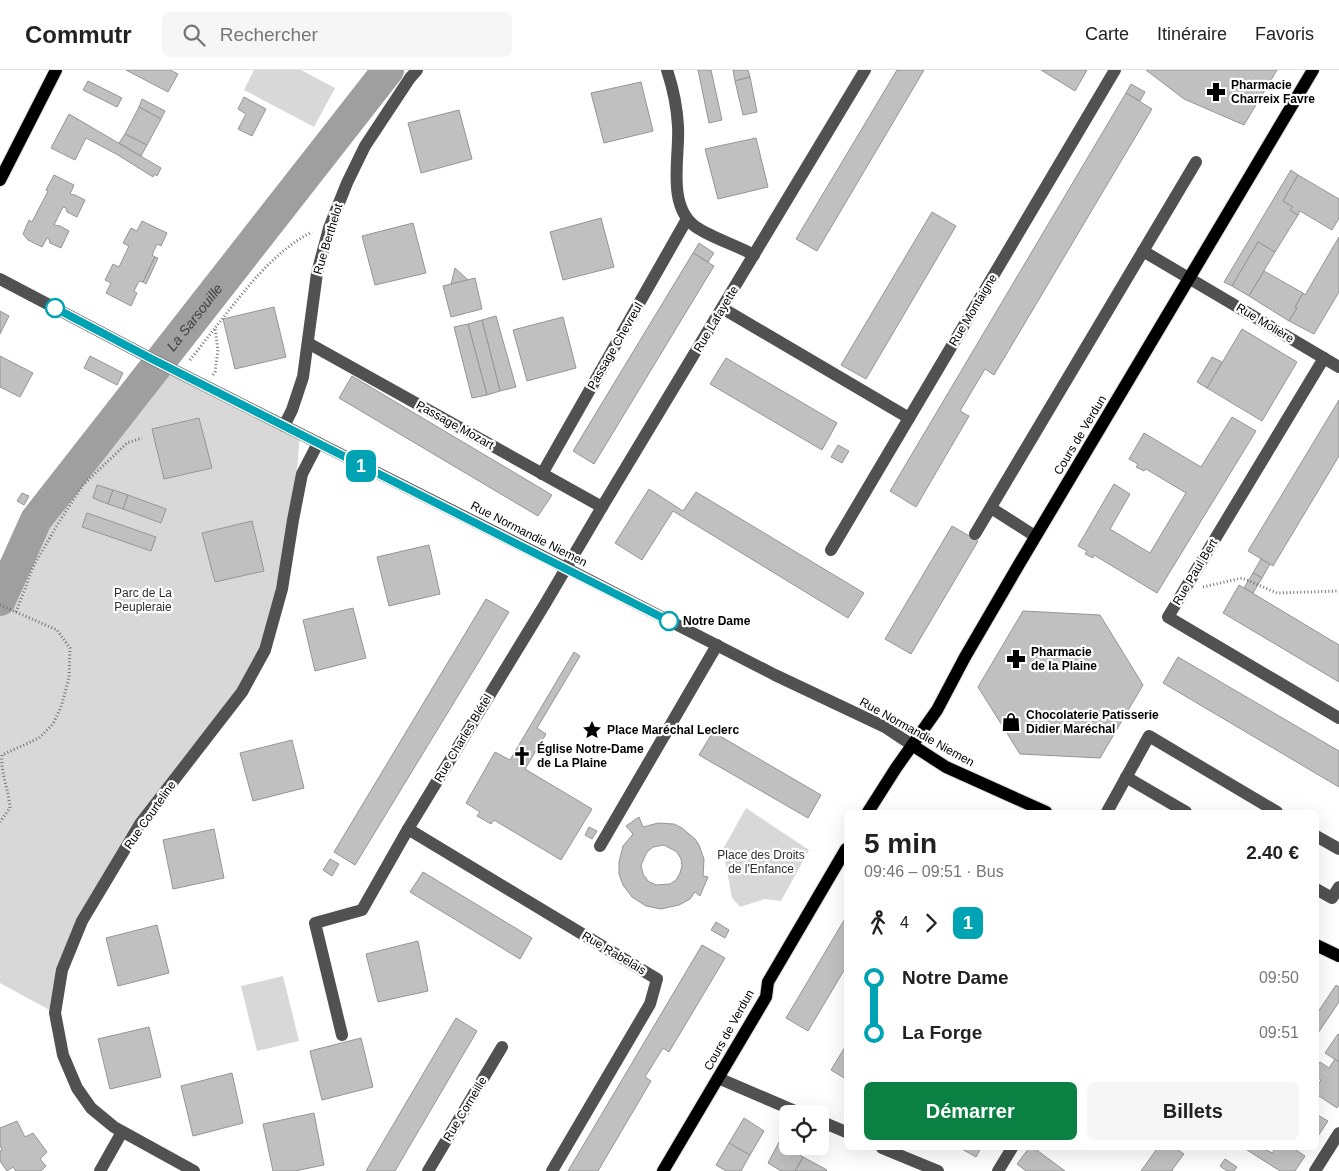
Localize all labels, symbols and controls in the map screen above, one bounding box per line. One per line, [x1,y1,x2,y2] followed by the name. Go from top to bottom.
[162,12,512,57] search box
[25,21,132,48] text: Commutr
[180,21,208,49] icon: search
[220,24,318,45] text: Rechercher
[1085,24,1129,44] text: Carte
[1157,24,1227,44] text: Itinéraire
[1255,24,1314,44] text: Favoris
[1231,78,1315,106] place label: Pharmacie Charreix Favre
[1205,81,1227,103] pharmacy icon: Pharmacie Charreix Favre
[311,201,346,276] street label: Rue Berthelot
[946,271,1000,348] street label: Rue Montaigne
[163,280,226,354] water label: La Sarsouille
[691,283,741,355] street label: Rue Lafayette
[45,298,65,318] unlabelled marker
[584,300,646,392] street label: Passage Chevreul
[1234,300,1297,346] street label: Rue Molière
[1051,393,1109,477] street label: Cours de Verdun
[414,398,497,452] street label: Passage Mozart
[345,450,377,482] line badge: 1
[356,456,366,476] text: 1
[468,499,590,569] street label: Rue Normandie Niemen
[1170,536,1221,608] street label: Rue Paul Bert
[114,586,172,614] park label: Parc de La Peupleraie
[659,611,679,631] marker: Notre Dame
[683,614,751,628] place label: Notre Dame
[1031,645,1097,673] place label: Pharmacie de la Plaine
[1005,648,1027,670] pharmacy icon: Pharmacie de la Plaine
[431,692,495,784] street label: Rue Charles Blétel
[857,695,977,769] street label: Rue Normandie Niemen
[1026,708,1159,736] place label: Chocolaterie Patisserie Didier Maréchal
[1000,711,1022,733] shop icon: Chocolaterie Patisserie Didier Maréchal
[581,719,603,741] place icon: Place Maréchal Leclerc
[607,723,739,737] place label: Place Maréchal Leclerc
[537,741,644,770] place label: Église Notre-Dame de La Plaine
[511,745,533,767] church icon: Église Notre-Dame de La Plaine
[121,778,179,852] street label: Rue Courteline
[864,828,937,859] text: 5 min
[1246,842,1299,863] text: 2.40 €
[717,848,805,876] park label: Place des Droits de l'Enfance
[864,863,1004,880] text: 09:46 – 09:51 · Bus
[864,909,892,937] icon: walk
[917,909,945,937] icon: forward
[963,913,973,933] text: 1
[900,914,909,931] text: 4
[580,928,648,978] street label: Rue Rabelais
[902,967,1009,988] text: Notre Dame
[1259,969,1299,986] text: 09:50
[701,987,757,1073] street label: Cours de Verdun
[902,1022,982,1043] text: La Forge
[1259,1024,1299,1041] text: 09:51
[440,1074,490,1144] street label: Rue Corneille
[864,1082,1077,1140] button: Démarrer
[1087,1082,1299,1140] button: Billets
[779,1105,829,1155] map controls
[779,1105,829,1155] button: locate

